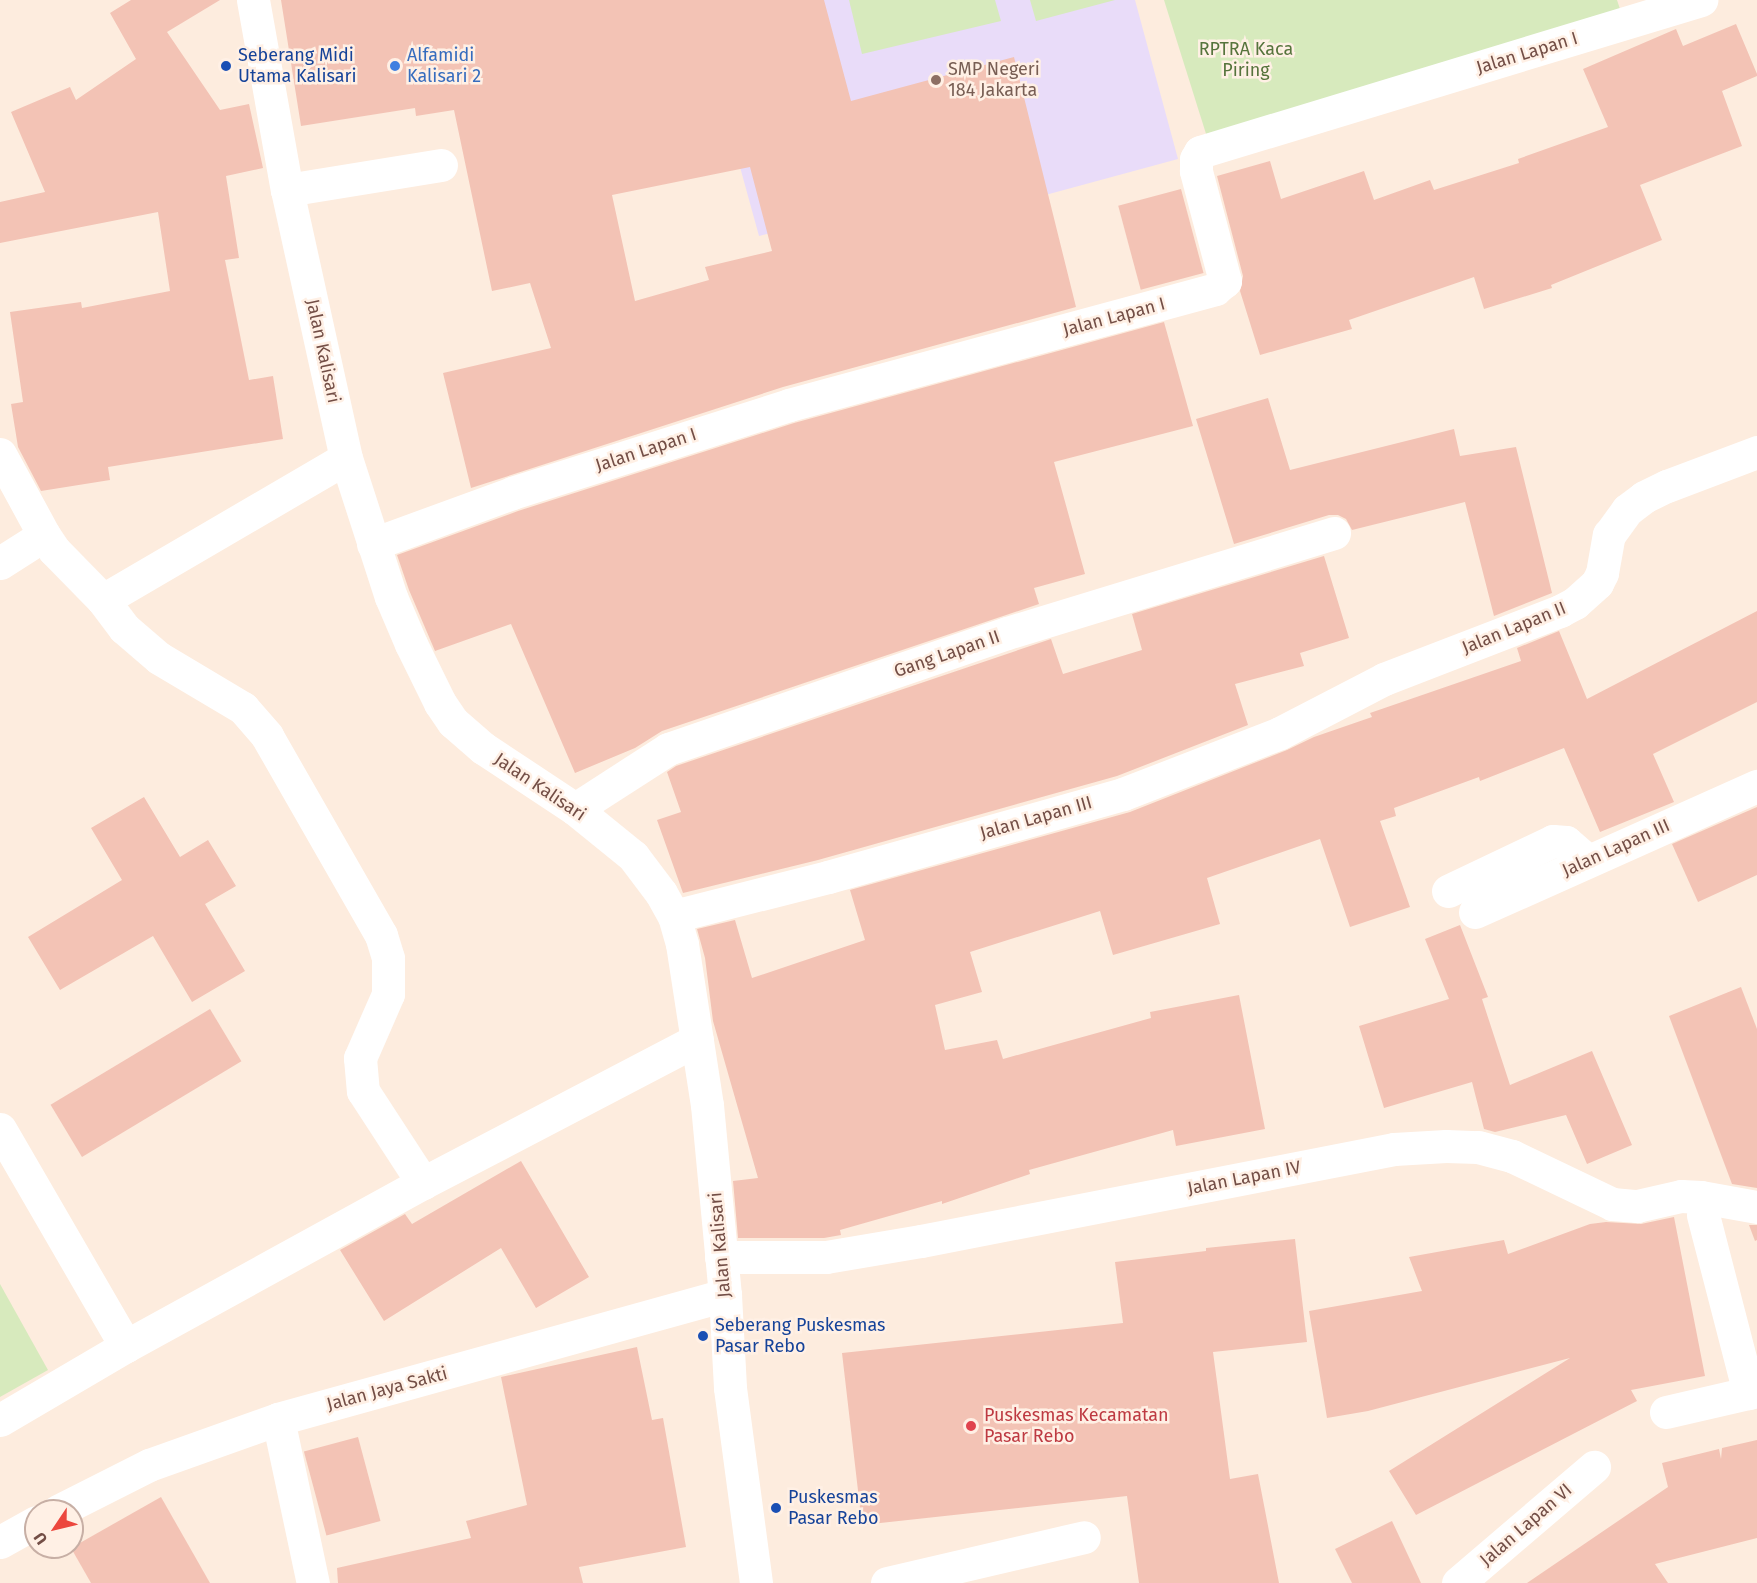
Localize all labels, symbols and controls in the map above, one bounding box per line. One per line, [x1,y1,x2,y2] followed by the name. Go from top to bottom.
[1474,27,1580,79] street label: Jalan Lapan I
[1199,39,1293,82] park label: RPTRA Kaca Piring
[238,45,357,88] place label: Seberang Midi Utama Kalisari
[407,45,481,88] place label: Alfamidi Kalisari 2
[219,59,233,73] marker: Seberang Midi Utama Kalisari
[388,59,402,73] marker: Alfamidi Kalisari 2
[948,59,1040,101] place label: SMP Negeri 184 Jakarta
[929,73,943,87] marker: SMP Negeri 184 Jakarta
[1061,293,1167,341] street label: Jalan Lapan I
[301,297,345,405] street label: Jalan Kalisari
[593,424,699,476] street label: Jalan Lapan I
[1459,597,1569,659] street label: Jalan Lapan II
[891,626,1003,682] street label: Gang Lapan II
[490,748,590,826] street label: Jalan Kalisari
[977,792,1095,844] street label: Jalan Lapan III
[1559,815,1673,881] street label: Jalan Lapan III
[1186,1156,1302,1200] street label: Jalan Lapan IV
[705,1191,735,1299] street label: Jalan Kalisari
[715,1315,885,1358] place label: Seberang Puskesmas Pasar Rebo
[696,1329,710,1343] marker: Seberang Puskesmas Pasar Rebo
[324,1363,450,1415] street label: Jalan Jaya Sakti
[984,1405,1169,1448] place label: Puskesmas Kecamatan Pasar Rebo
[962,1417,980,1435] marker: Puskesmas Kecamatan Pasar Rebo
[1476,1479,1576,1571] street label: Jalan Lapan VI
[788,1487,878,1530] place label: Puskesmas Pasar Rebo
[24,1499,84,1559] north arrow
[769,1501,783,1515] marker: Puskesmas Pasar Rebo
[30,1529,51,1548] text: U

